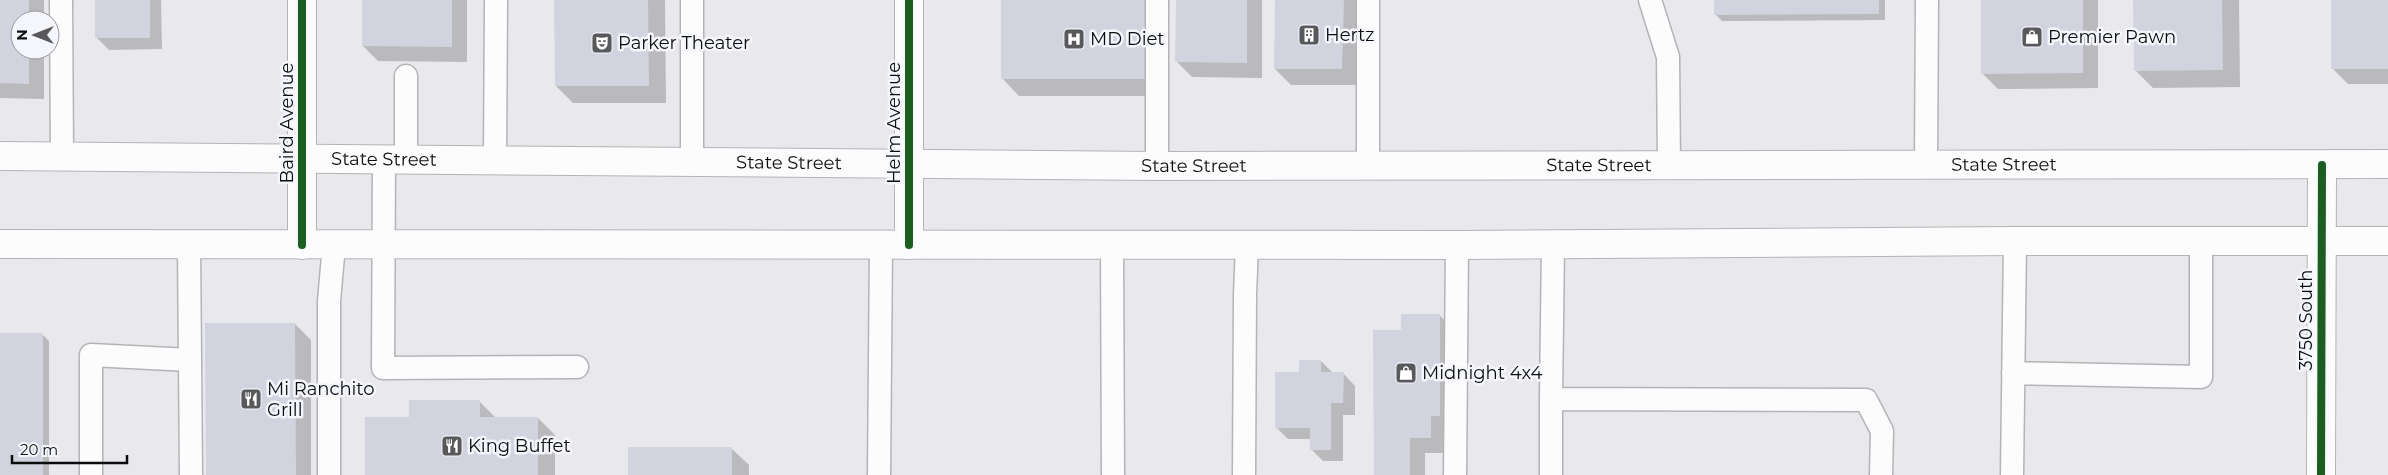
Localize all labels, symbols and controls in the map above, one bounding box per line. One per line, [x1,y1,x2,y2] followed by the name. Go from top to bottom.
[10,10,60,60] north arrow
[1297,23,1321,47] building icon: Hertz
[1325,24,1375,46] place label: Hertz
[2020,25,2044,49] shop icon: Premier Pawn
[2048,26,2176,48] place label: Premier Pawn
[1062,27,1086,51] hospital icon: MD Diet
[1090,28,1165,50] place label: MD Diet
[13,29,31,41] text: N
[590,31,614,55] theatre icon: Parker Theater
[618,32,750,54] place label: Parker Theater
[276,62,298,183] street label: Baird Avenue
[883,62,905,184] street label: Helm Avenue
[331,148,437,171] street label: State Street
[736,151,842,174] street label: State Street
[1546,154,1652,176] street label: State Street
[1951,154,2057,176] street label: State Street
[1141,155,1247,177] street label: State Street
[2295,270,2317,370] street label: 3750 South
[1394,361,1418,385] shop icon: Midnight 4x4
[1422,362,1542,384] place label: Midnight 4x4
[267,378,375,421] place label: Mi Ranchito Grill
[239,387,263,411] restaurant icon: Mi Ranchito Grill
[12,432,128,464] scale bar
[440,434,464,458] restaurant icon: King Buffet
[468,435,571,457] place label: King Buffet
[20,440,58,459] text: 20 m

